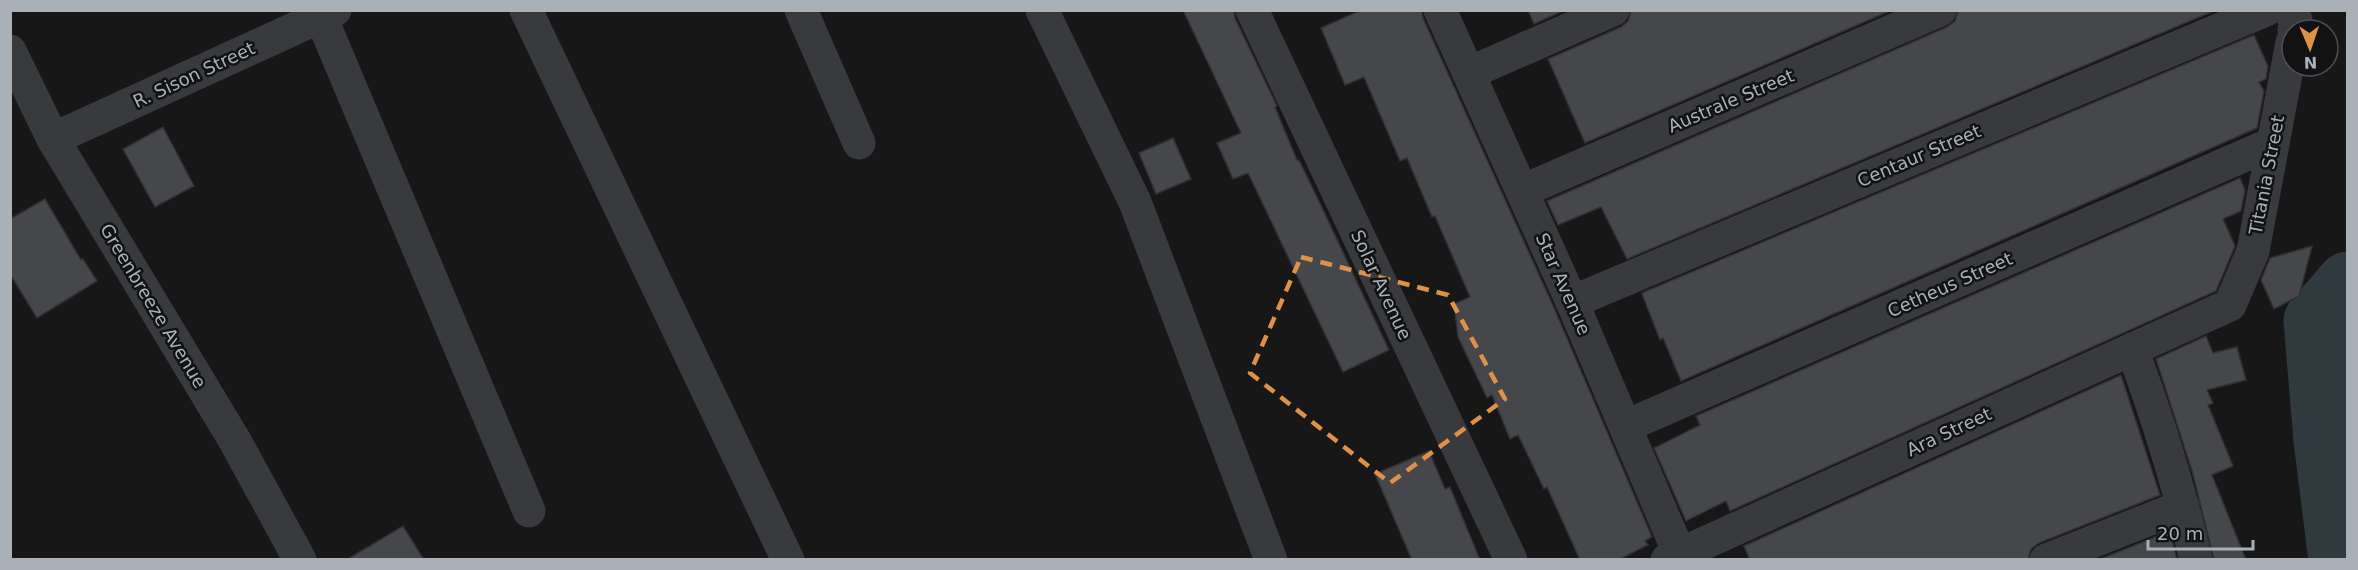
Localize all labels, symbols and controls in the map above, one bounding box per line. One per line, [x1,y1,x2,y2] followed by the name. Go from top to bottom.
[2280,18,2340,78] north arrow
[130,37,258,112] street label: R. Sison Street
[2303,53,2318,72] text: N
[1665,64,1797,137] street label: Australe Street
[2244,113,2288,237] street label: Titania Street
[1854,120,1984,191] street label: Centaur Street
[96,220,211,392] street label: Greenbreeze Avenue
[1347,227,1416,343] street label: Solar Avenue
[1532,230,1595,338] street label: Star Avenue
[1884,248,2015,321] street label: Cetheus Street
[1903,403,1995,460] street label: Ara Street
[2148,513,2253,551] scale bar
[2157,523,2203,544] text: 20 m

